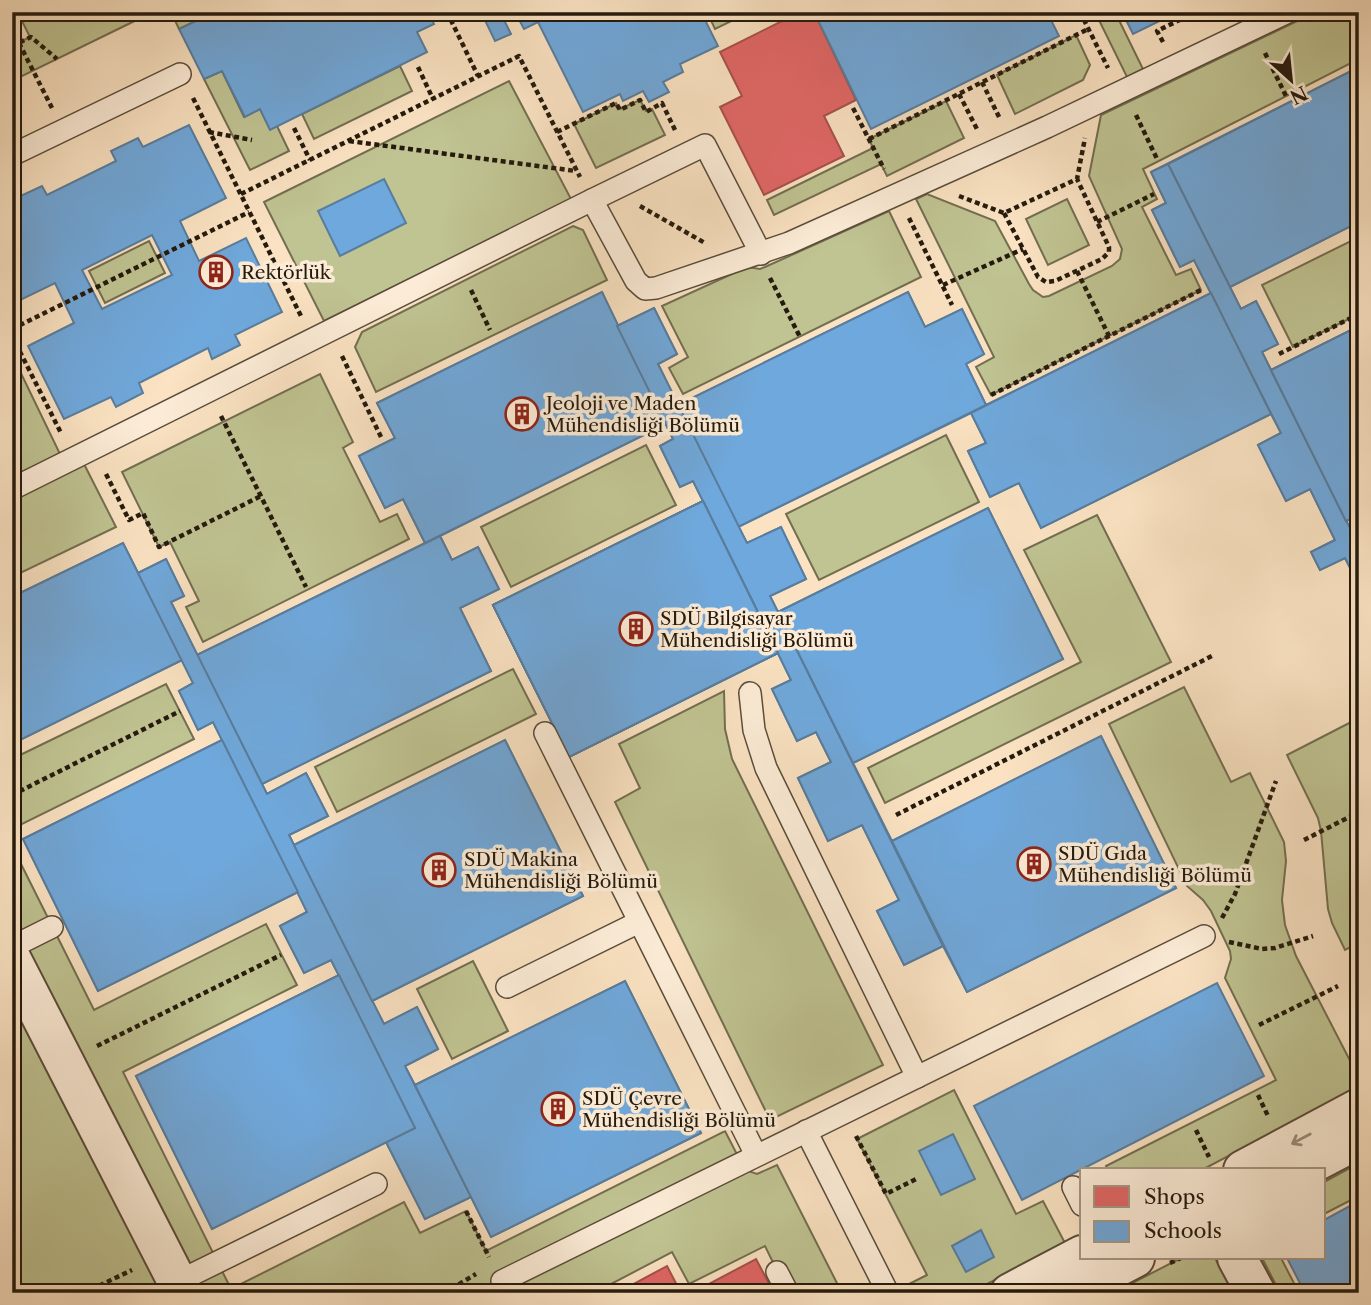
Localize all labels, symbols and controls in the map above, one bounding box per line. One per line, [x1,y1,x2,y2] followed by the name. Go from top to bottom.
[1256,46,1326,116] north arrow
[1286,81,1311,109] text: N
[197,253,235,291] building icon: Rektörlük
[241,261,332,284] place label: Rektörlük
[543,392,740,437] place label: Jeoloji ve Maden Mühendisliği Bölümü
[503,395,541,433] building icon: Jeoloji ve Maden Mühendisliği Bölümü
[660,607,854,652] place label: SDÜ Bilgisayar Mühendisliği Bölümü
[617,610,655,648] building icon: SDÜ Bilgisayar Mühendisliği Bölümü
[1058,842,1252,887] place label: SDÜ Gıda Mühendisliği Bölümü
[1015,845,1053,883] building icon: SDÜ Gıda Mühendisliği Bölümü
[464,848,658,893] place label: SDÜ Makina Mühendisliği Bölümü
[420,851,458,889] building icon: SDÜ Makina Mühendisliği Bölümü
[582,1087,776,1132] place label: SDÜ Çevre Mühendisliği Bölümü
[539,1090,577,1128] building icon: SDÜ Çevre Mühendisliği Bölümü
[1291,1133,1312,1146] one-way arrow
[1080,1168,1326,1260] legend
[1144,1184,1205,1209] text: Shops
[1144,1218,1222,1243] text: Schools

